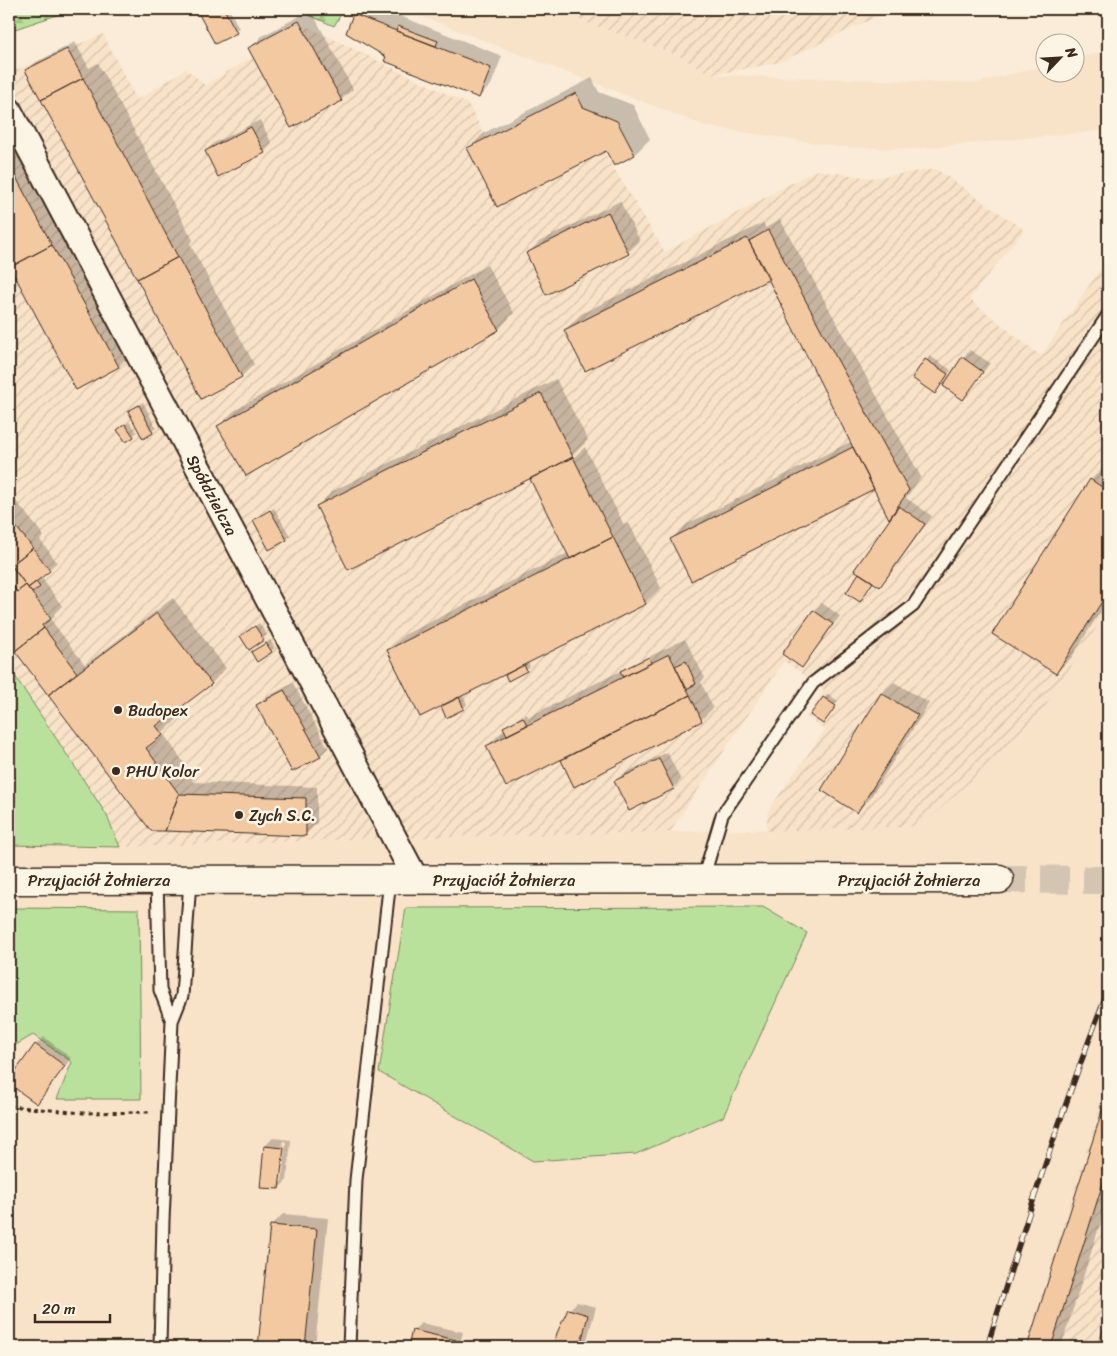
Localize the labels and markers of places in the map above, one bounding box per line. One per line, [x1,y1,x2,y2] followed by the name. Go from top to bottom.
[128,696,188,725] place label: Budopex
[112,704,124,716] marker: Budopex
[126,757,200,786] place label: PHU Kolor
[110,765,122,777] marker: PHU Kolor
[249,801,316,830] place label: Zych S.C.
[233,809,245,821] marker: Zych S.C.

